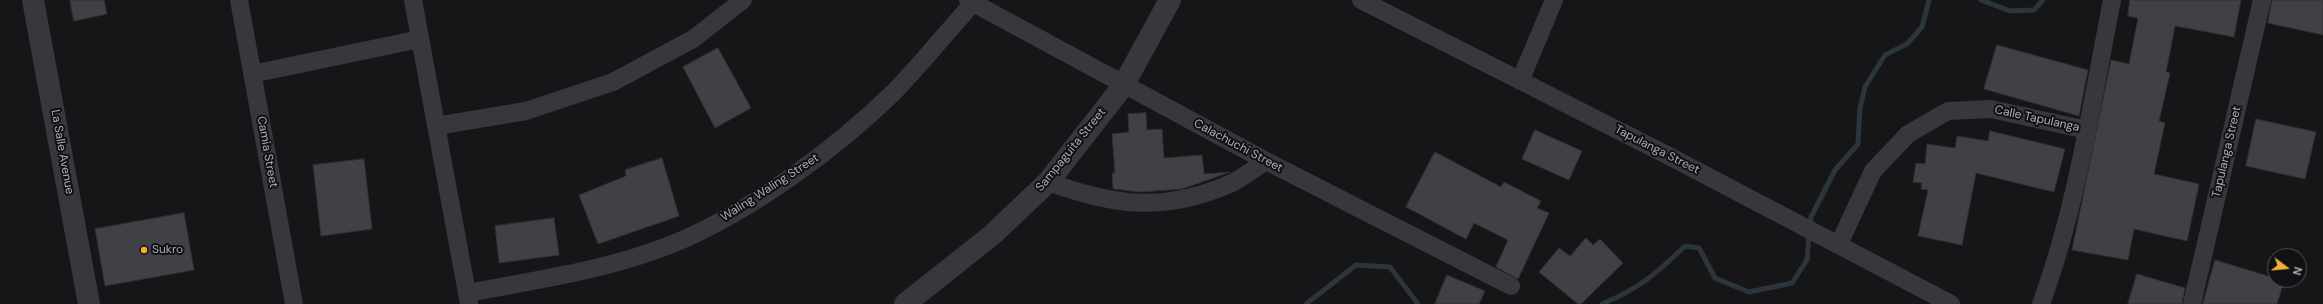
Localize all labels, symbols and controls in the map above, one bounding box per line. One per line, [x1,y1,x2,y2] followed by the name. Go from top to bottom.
[1993,103,2081,135] street label: Calle Tapulanga
[1033,105,1109,195] street label: Sampaguita Street
[2209,105,2245,199] street label: Tapulanga Street
[47,109,77,195] street label: La Salle Avenue
[254,115,280,189] street label: Camia Street
[1191,116,1285,176] street label: Calachuchi Street
[1612,122,1702,178] street label: Tapulanga Street
[718,151,822,225] street label: Waling Waling Street
[152,243,183,257] place label: Sukro
[139,245,149,255] marker: Sukro
[2267,248,2307,288] north arrow
[2290,265,2305,277] text: N

